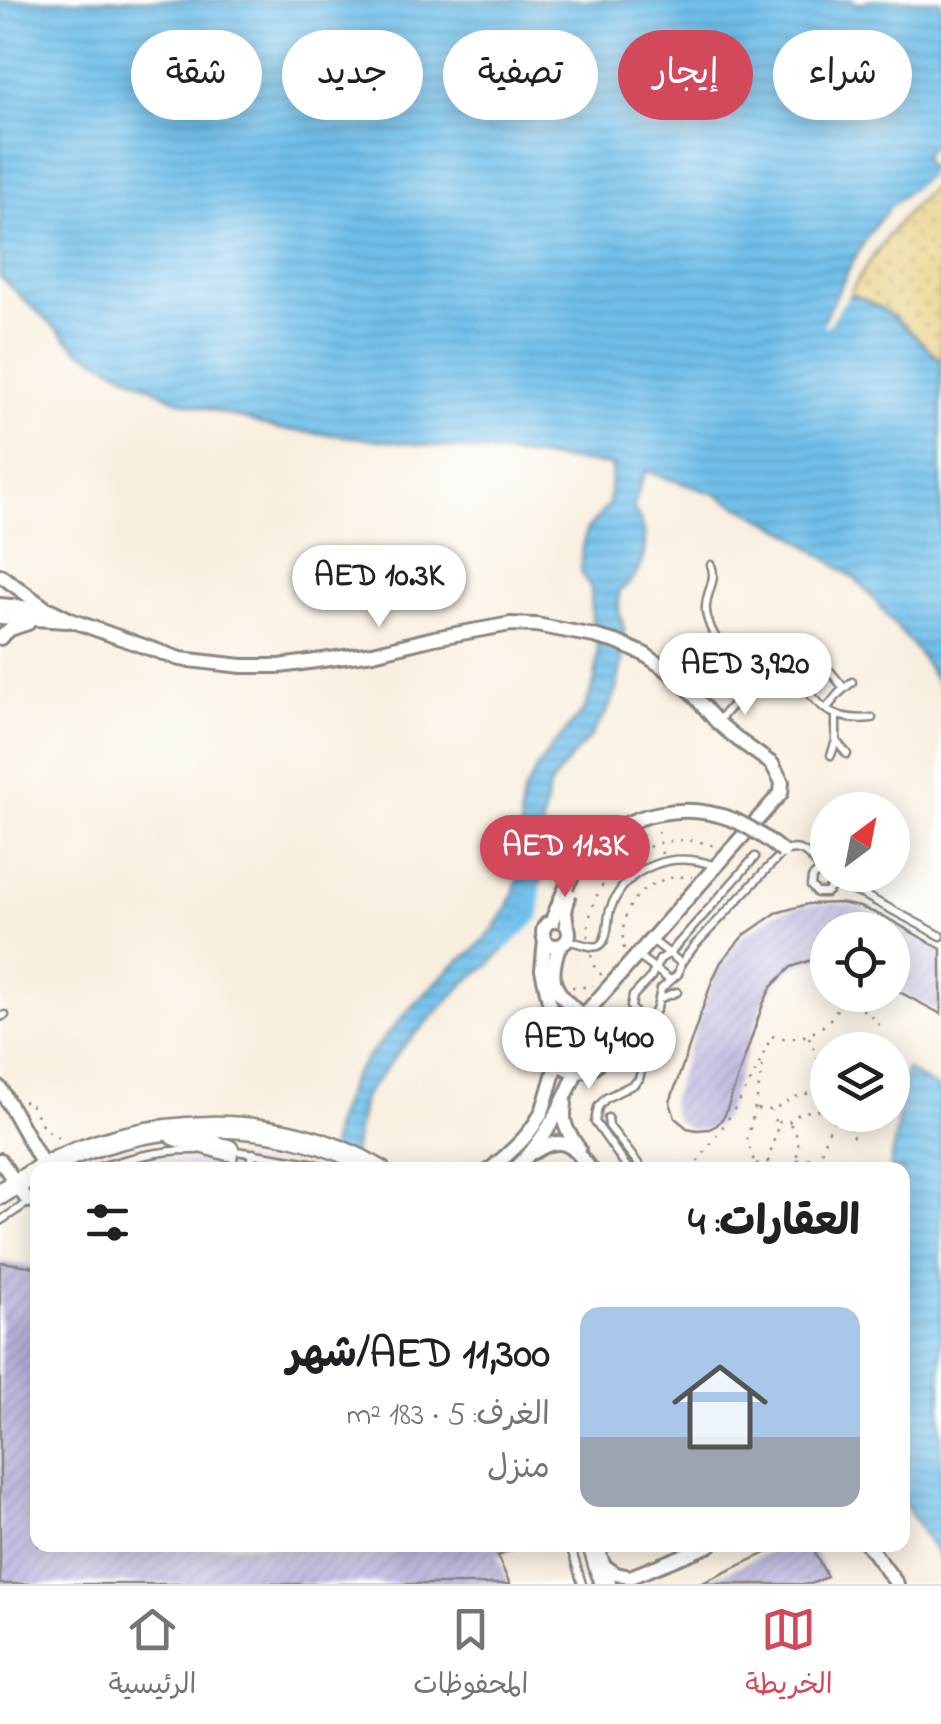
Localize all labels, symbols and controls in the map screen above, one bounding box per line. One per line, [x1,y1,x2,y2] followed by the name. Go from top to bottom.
[131,30,262,120] chip: شقة
[282,30,423,120] chip: جديد
[443,30,598,120] chip: تصفية
[618,30,753,120] chip: إيجار
[773,30,912,120] chip: شراء
[265,545,493,630] pin: AED 10.3K
[314,554,444,601] text: AED 10.3K
[631,633,859,718] pin: AED 3,920
[681,642,809,689] text: AED 3,920
[810,792,910,892] north arrow
[810,792,910,1132] map controls
[451,815,679,900] pin: AED 11.3K
[502,824,628,871] text: AED 11.3K
[810,912,910,1012] button: locate
[475,1007,703,1092] pin: AED 4,400
[524,1016,654,1063] text: AED 4,400
[810,1032,910,1132] button: layers
[688,1193,860,1254] text: العقارات: 4
[80,1195,135,1250] icon: filters
[287,1325,550,1386] text: AED 11,300/شهر
[660,1347,780,1467] icon: home
[347,1393,550,1440] text: الغرف: 5 · 183 m²
[487,1446,550,1493] text: منزل
[108,1602,196,1708] tab: الرئيسية
[413,1602,528,1708] tab: المحفوظات
[745,1602,833,1708] tab: الخريطة

